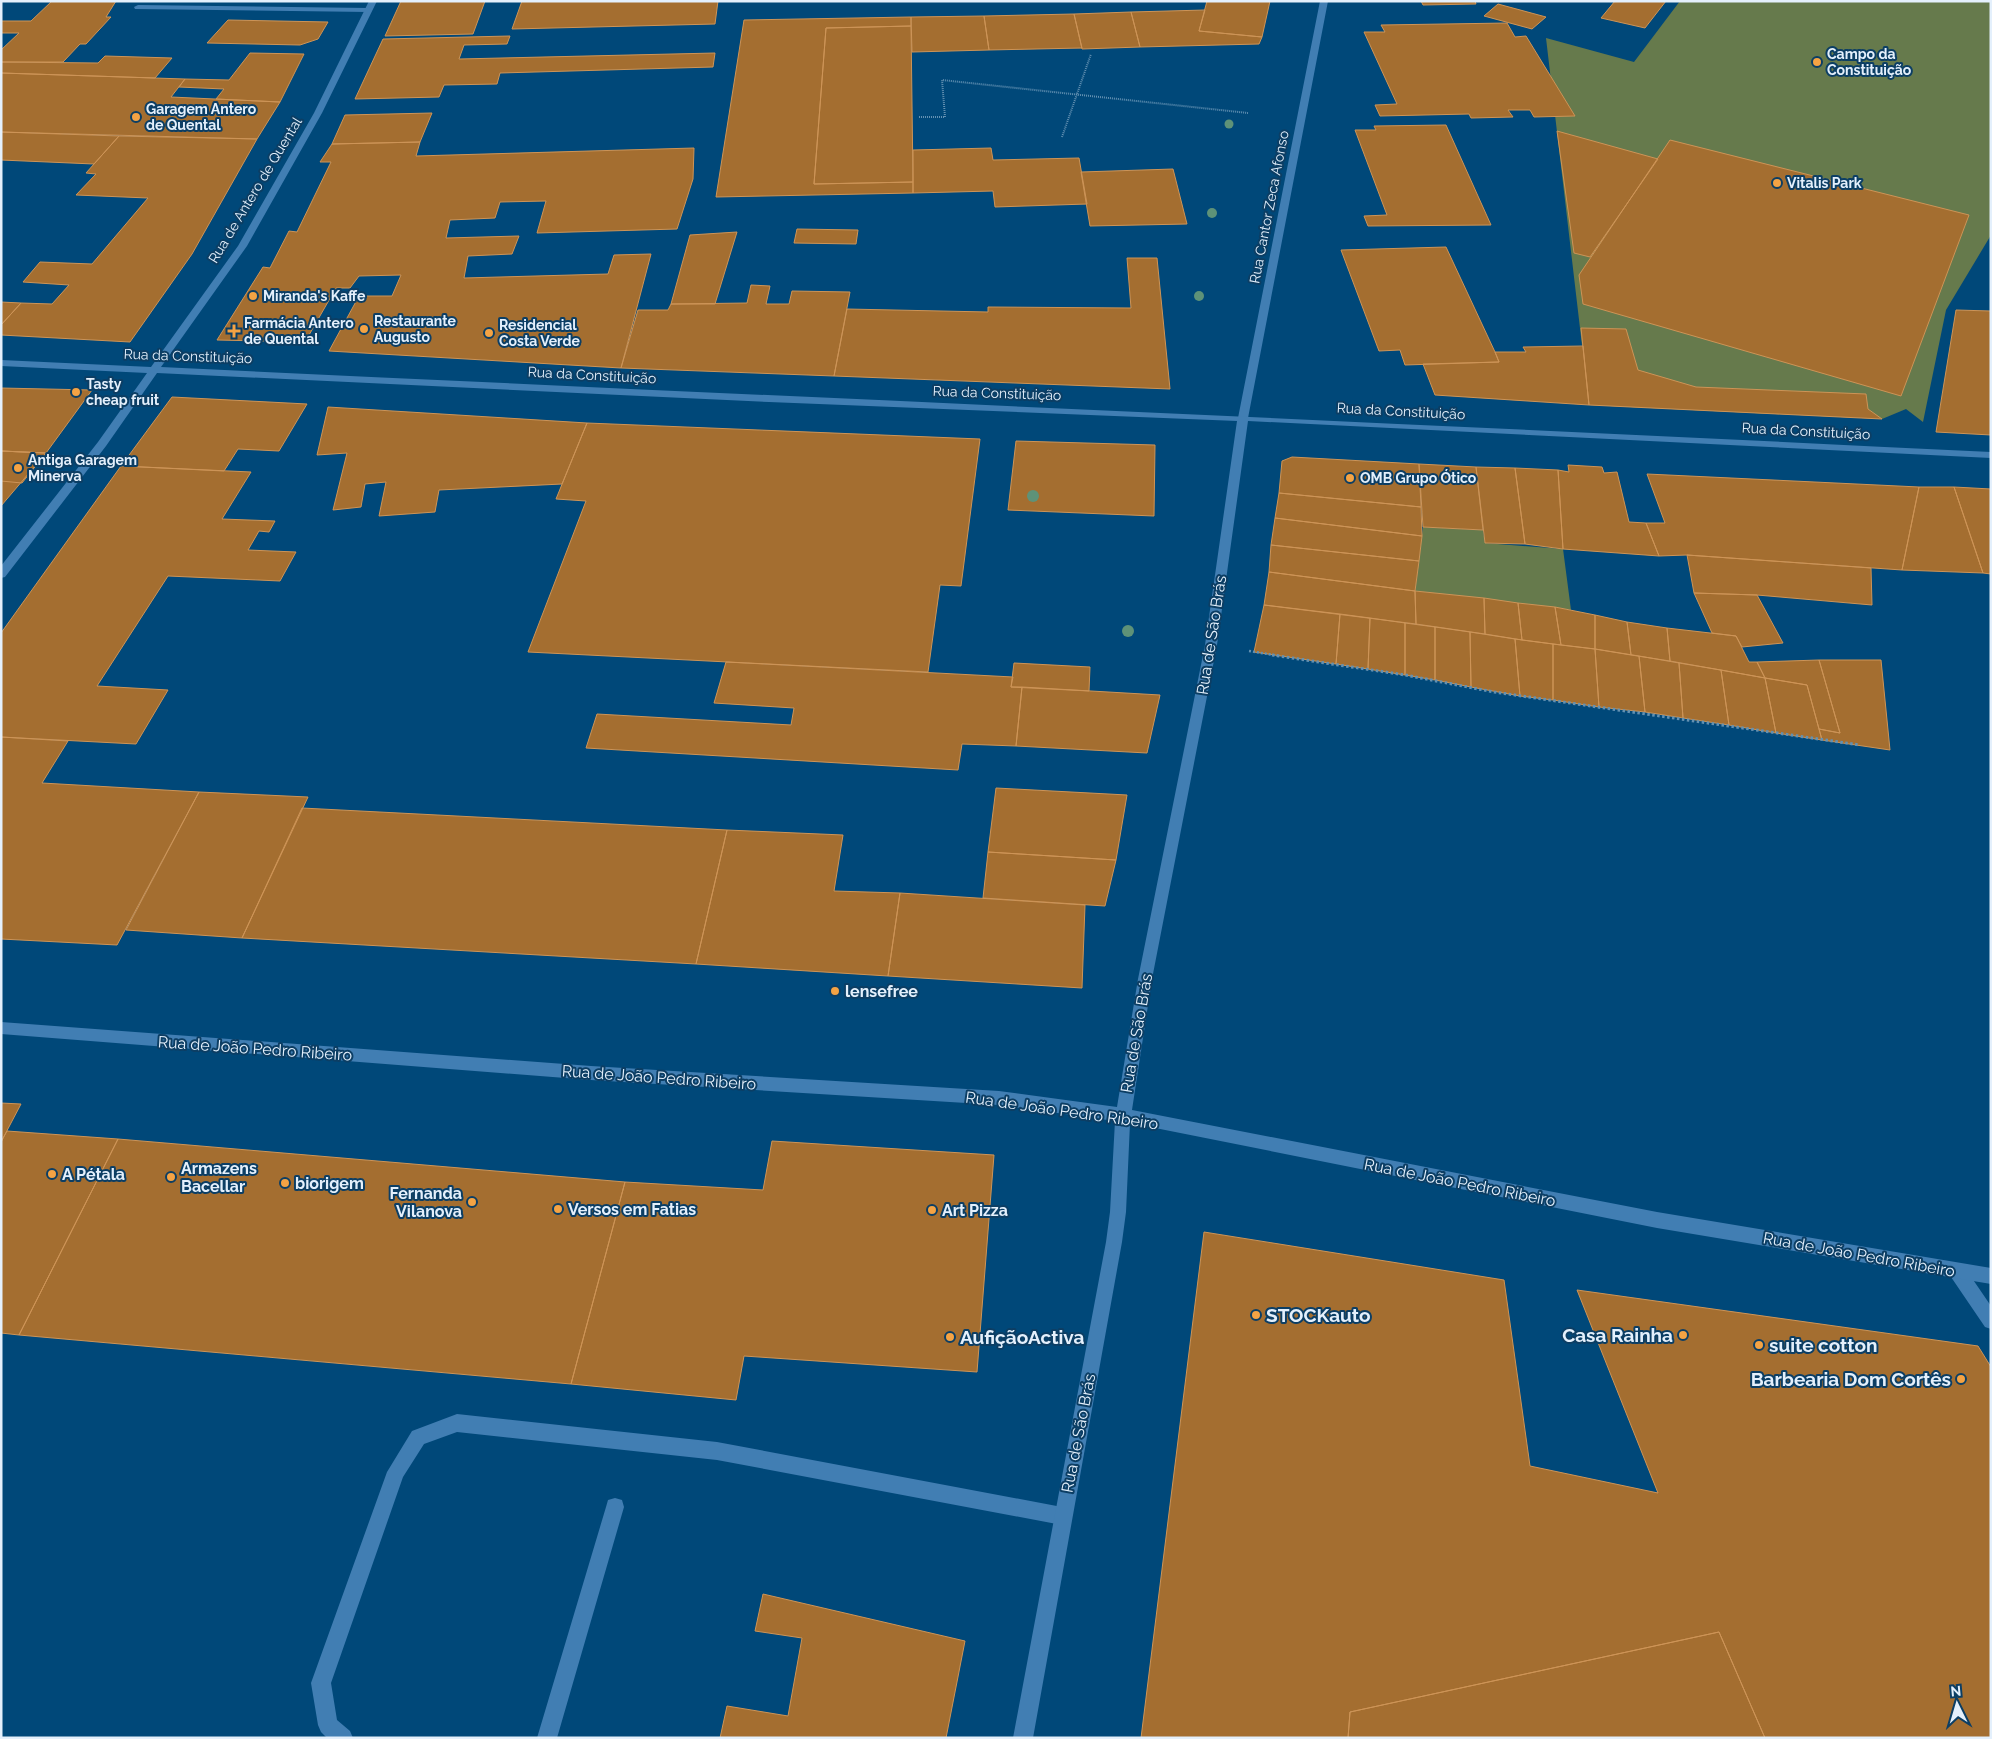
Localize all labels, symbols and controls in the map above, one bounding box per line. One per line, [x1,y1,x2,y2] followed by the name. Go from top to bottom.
[1827,46,1912,78] place label: Campo da Constituição
[1811,56,1823,68] marker: Campo da Constituição
[146,101,257,133] place label: Garagem Antero de Quental
[130,111,142,123] marker: Garagem Antero de Quental
[205,114,305,266] street label: Rua de Antero de Quental
[1246,129,1292,285] street label: Rua Cantor Zeca Afonso
[1787,175,1862,191] place label: Vitalis Park
[1771,177,1783,189] marker: Vitalis Park
[263,288,366,304] place label: Miranda's Kaffe
[247,290,259,302] marker: Miranda's Kaffe
[374,313,457,345] place label: Restaurante Augusto
[244,315,354,347] place label: Farmácia Antero de Quental
[499,317,581,349] place label: Residencial Costa Verde
[358,323,370,335] marker: Restaurante Augusto
[228,325,240,337] marker: Farmácia Antero de Quental
[483,327,495,339] marker: Residencial Costa Verde
[123,346,253,366] street label: Rua da Constituição
[527,364,657,386] street label: Rua da Constituição
[86,376,160,408] place label: Tasty cheap fruit
[932,383,1062,403] street label: Rua da Constituição
[70,386,82,398] marker: Tasty cheap fruit
[1336,400,1466,422] street label: Rua da Constituição
[1741,420,1871,442] street label: Rua da Constituição
[28,452,137,484] place label: Antiga Garagem Minerva
[12,462,24,474] marker: Antiga Garagem Minerva
[1360,469,1477,486] place label: OMB Grupo Ótico
[1344,472,1356,484] marker: OMB Grupo Ótico
[1193,574,1230,696] street label: Rua de São Brás
[1117,972,1156,1094] street label: Rua de São Brás
[845,982,918,1001] place label: lensefree
[829,985,841,997] marker: lensefree
[157,1032,353,1065] street label: Rua de João Pedro Ribeiro
[561,1061,757,1094] street label: Rua de João Pedro Ribeiro
[964,1088,1160,1133] street label: Rua de João Pedro Ribeiro
[1363,1155,1557,1210] street label: Rua de João Pedro Ribeiro
[181,1159,257,1196] place label: Armazens Bacellar
[62,1165,125,1184] place label: A Pétala
[46,1168,58,1180] marker: A Pétala
[165,1171,177,1183] marker: Armazens Bacellar
[295,1174,364,1193] place label: biorigem
[279,1177,291,1189] marker: biorigem
[390,1184,462,1221] place label: Fernanda Vilanova
[466,1196,478,1208] marker: Fernanda Vilanova
[568,1200,696,1219] place label: Versos em Fatias
[942,1201,1008,1220] place label: Art Pizza
[552,1203,564,1215] marker: Versos em Fatias
[926,1204,938,1216] marker: Art Pizza
[1761,1228,1956,1281] street label: Rua de João Pedro Ribeiro
[1266,1304,1370,1326] place label: STOCKauto
[1250,1309,1262,1321] marker: STOCKauto
[1562,1324,1673,1346] place label: Casa Rainha
[960,1326,1084,1348] place label: AufiçãoActiva
[1677,1329,1689,1341] marker: Casa Rainha
[944,1331,956,1343] marker: AufiçãoActiva
[1769,1334,1878,1356] place label: suite cotton
[1753,1339,1765,1351] marker: suite cotton
[1751,1368,1951,1390] place label: Barbearia Dom Cortês
[1058,1372,1099,1494] street label: Rua de São Brás
[1955,1373,1967,1385] marker: Barbearia Dom Cortês
[1932,1679,1982,1729] north arrow
[1950,1683,1962,1699] text: N

